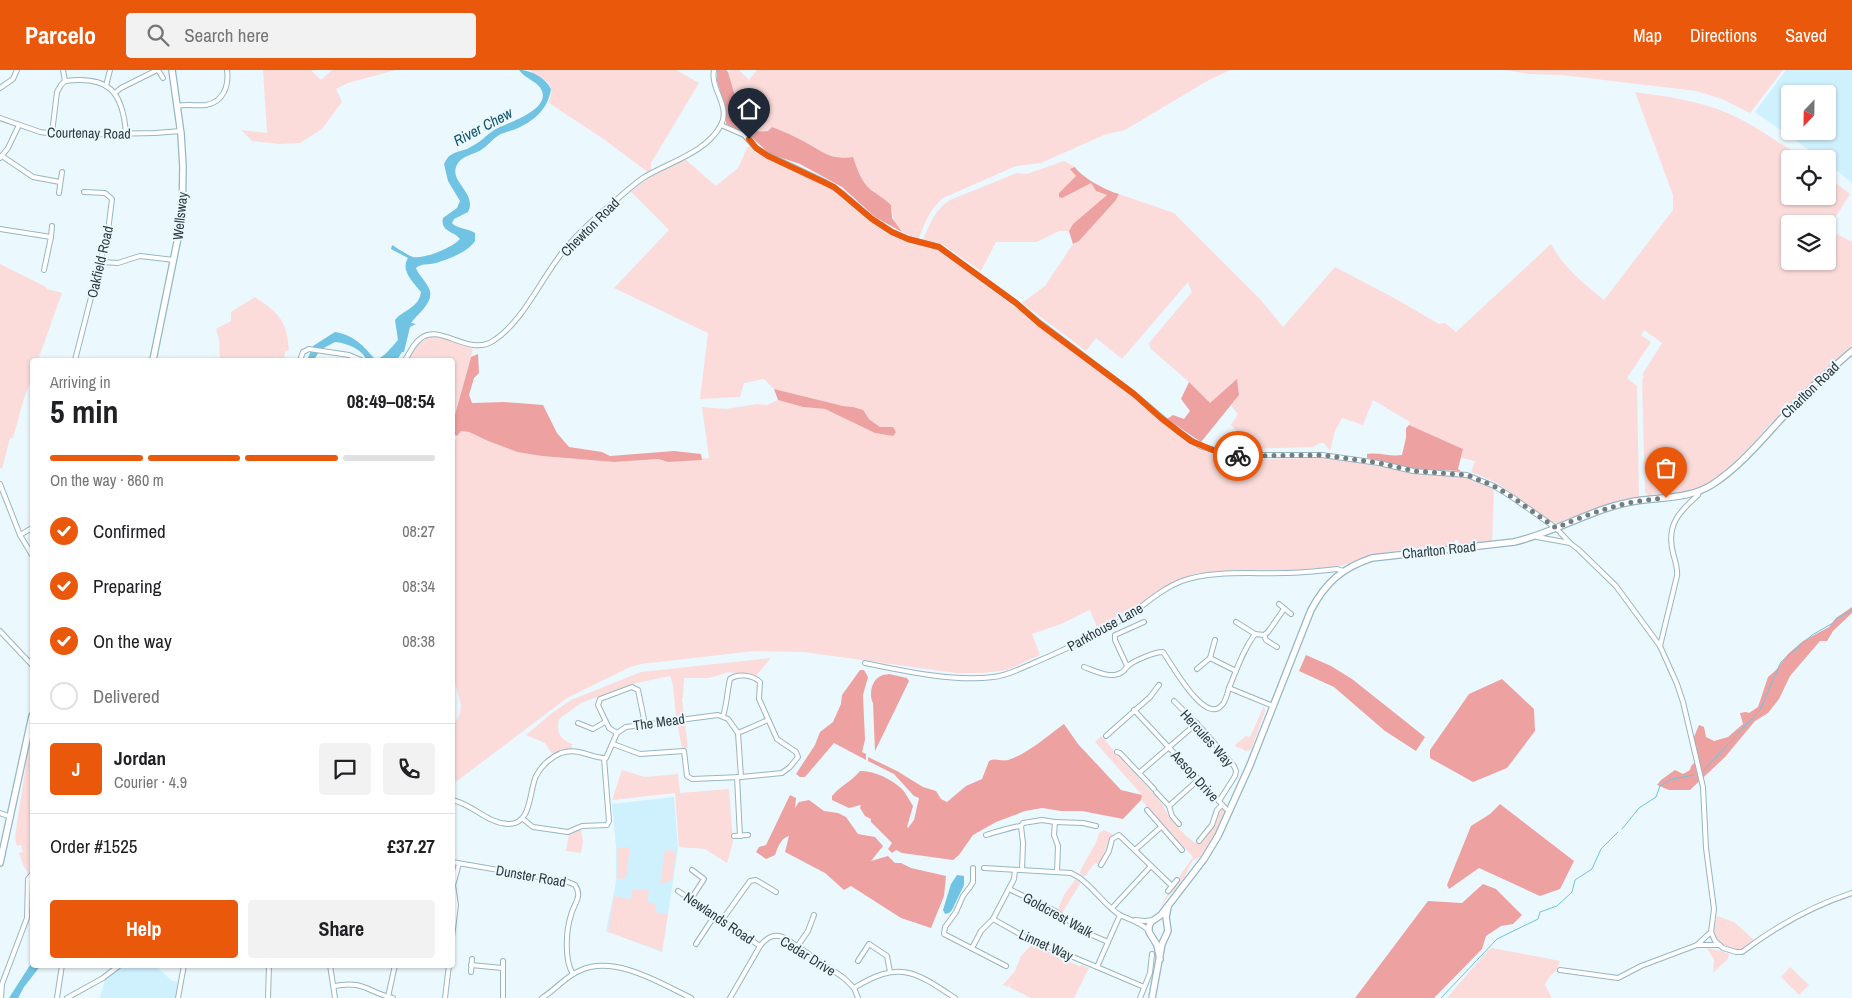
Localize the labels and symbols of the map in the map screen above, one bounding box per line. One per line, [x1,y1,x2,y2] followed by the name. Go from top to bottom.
[1781,85,1836,140] north arrow
[728,88,770,139] pin
[449,102,517,151] water label: River Chew
[47,123,131,143] street label: Courtenay Road
[169,191,192,241] street label: Wellsway
[557,194,623,260] street label: Chewton Road
[83,224,117,300] street label: Oakfield Road
[1777,358,1843,422] street label: Charlton Road
[1213,431,1263,481] courier
[1645,447,1687,498] pin
[1401,537,1477,563] street label: Charlton Road
[1064,599,1146,655] street label: Parkhouse Lane
[1177,706,1238,771] street label: Hercules Way
[632,709,686,735] street label: The Mead
[1167,746,1223,805] street label: Aesop Drive
[495,861,567,891] street label: Dunster Road
[680,888,758,948] street label: Newlands Road
[1020,888,1096,942] street label: Goldcrest Walk
[1016,925,1076,965] street label: Linnet Way
[777,932,839,980] street label: Cedar Drive

